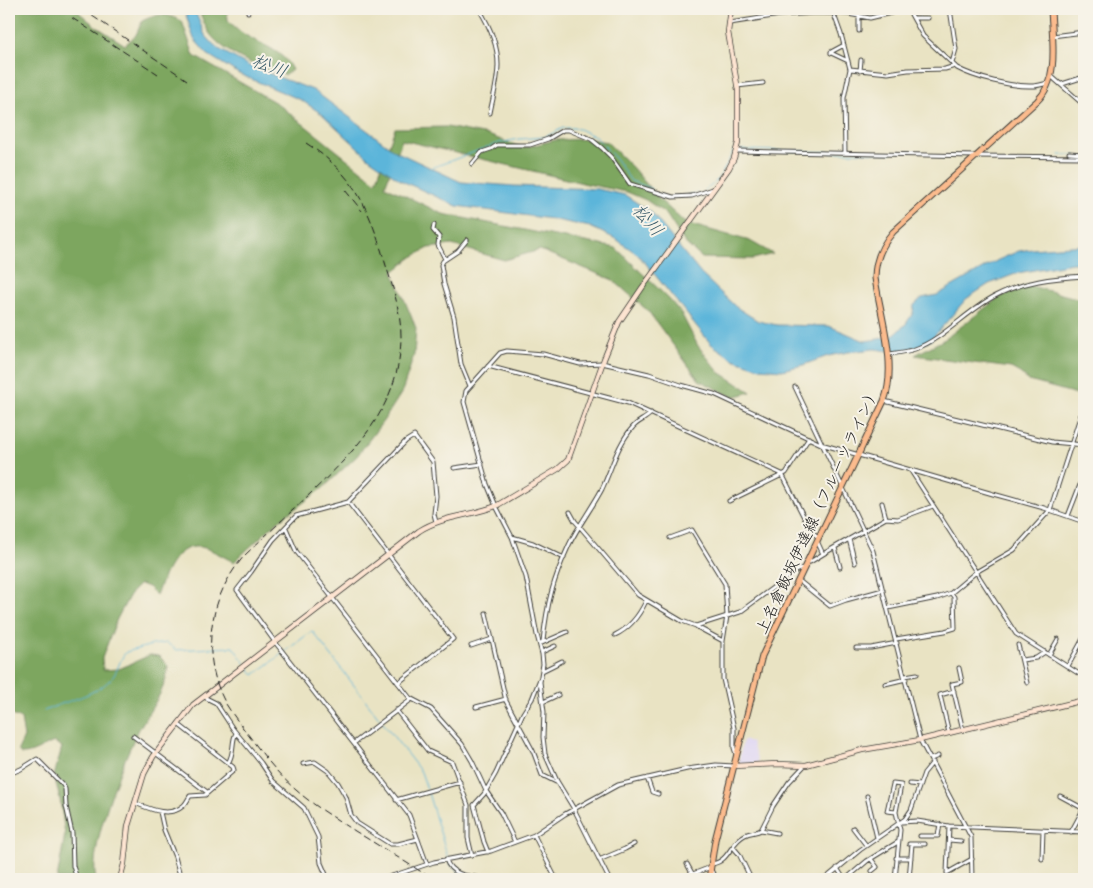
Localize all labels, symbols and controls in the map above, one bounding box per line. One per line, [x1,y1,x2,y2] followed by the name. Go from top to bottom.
[247,45,293,87] water label: 松川
[624,196,672,244] water label: 松川
[747,381,888,639] street label: 上名倉飯坂伊達線（フルーツライン）

